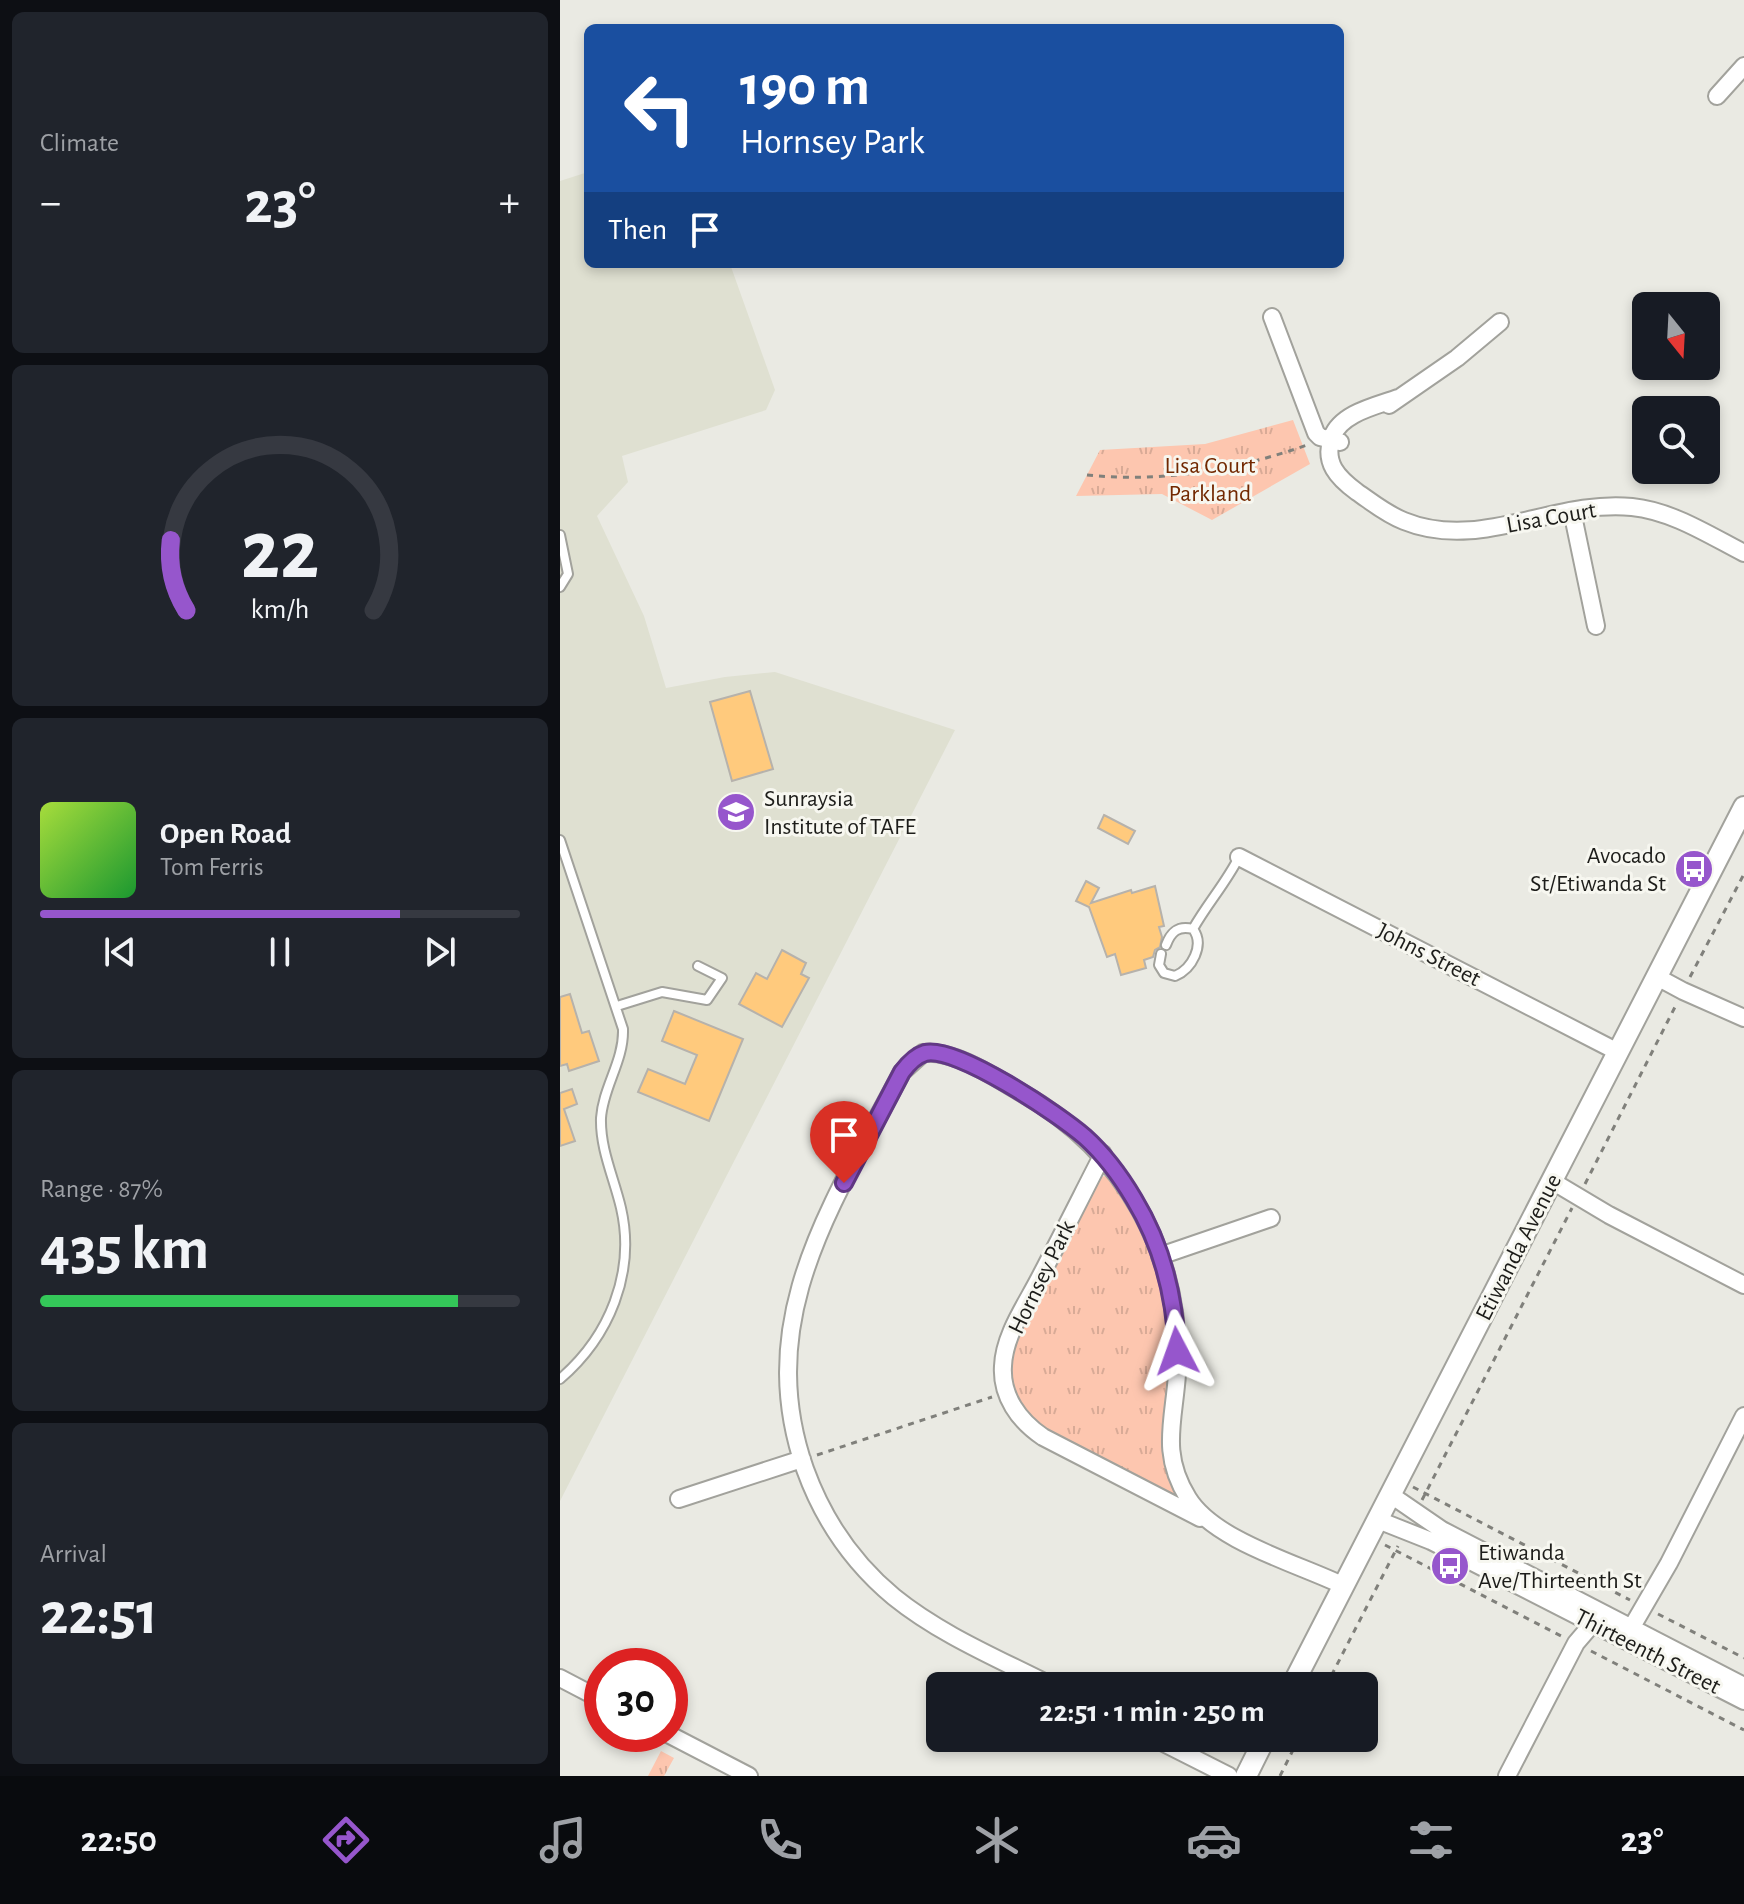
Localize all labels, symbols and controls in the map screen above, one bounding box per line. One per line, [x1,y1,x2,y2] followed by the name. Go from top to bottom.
[608,56,712,160] icon: left
[740,59,870,115] text: 190 m
[740,124,925,160] text: Hornsey Park
[40,130,119,156] text: Climate
[244,174,316,234] text: 23°
[40,181,61,225] text: −
[499,181,520,225] text: +
[683,208,727,252] icon: arrive
[608,215,667,245] text: Then
[1632,292,1720,380] north arrow
[1632,292,1720,484] map controls
[1632,396,1720,484] button: search
[1165,454,1256,506] park label: Lisa Court Parkland
[1504,498,1598,538] street label: Lisa Court
[241,510,319,594] text: 22
[251,595,309,624] text: km/h
[764,787,916,839] place label: Sunraysia Institute of TAFE
[715,791,757,833] school or university icon: Sunraysia Institute of TAFE
[160,819,291,849] text: Open Road
[1530,844,1666,896] place label: Avocado St/Etiwanda St
[1673,848,1715,890] bus stop icon: Avocado St/Etiwanda St
[160,854,264,880] text: Tom Ferris
[1373,919,1485,991] street label: Johns Street
[98,930,142,974] icon: previous
[258,930,302,974] icon: pause
[418,930,462,974] icon: next
[810,1101,878,1183] pin
[822,1113,866,1157] icon: arrive
[1472,1170,1566,1325] street label: Etiwanda Avenue
[40,1176,163,1202] text: Range · 87%
[1004,1217,1080,1338] street label: Hornsey Park
[40,1220,209,1280] text: 435 km
[1135,1309,1219,1393] position arrow
[40,1541,107,1567] text: Arrival
[1478,1541,1642,1593] place label: Etiwanda Ave/Thirteenth St
[1429,1545,1471,1587] bus stop icon: Etiwanda Ave/Thirteenth St
[40,1585,158,1645] text: 22:51
[1571,1605,1725,1699] street label: Thirteenth Street
[584,1648,688,1752] speed limit sign: 30
[1039,1697,1265,1727] text: 22:51 · 1 min · 250 m
[318,1812,374,1868] icon: directions
[535,1812,591,1868] icon: music
[752,1812,808,1868] icon: phone
[969,1812,1025,1868] icon: climate
[1186,1812,1242,1868] icon: car
[1403,1812,1459,1868] icon: filters
[81,1822,157,1858] text: 22:50
[1620,1822,1663,1858] text: 23°

